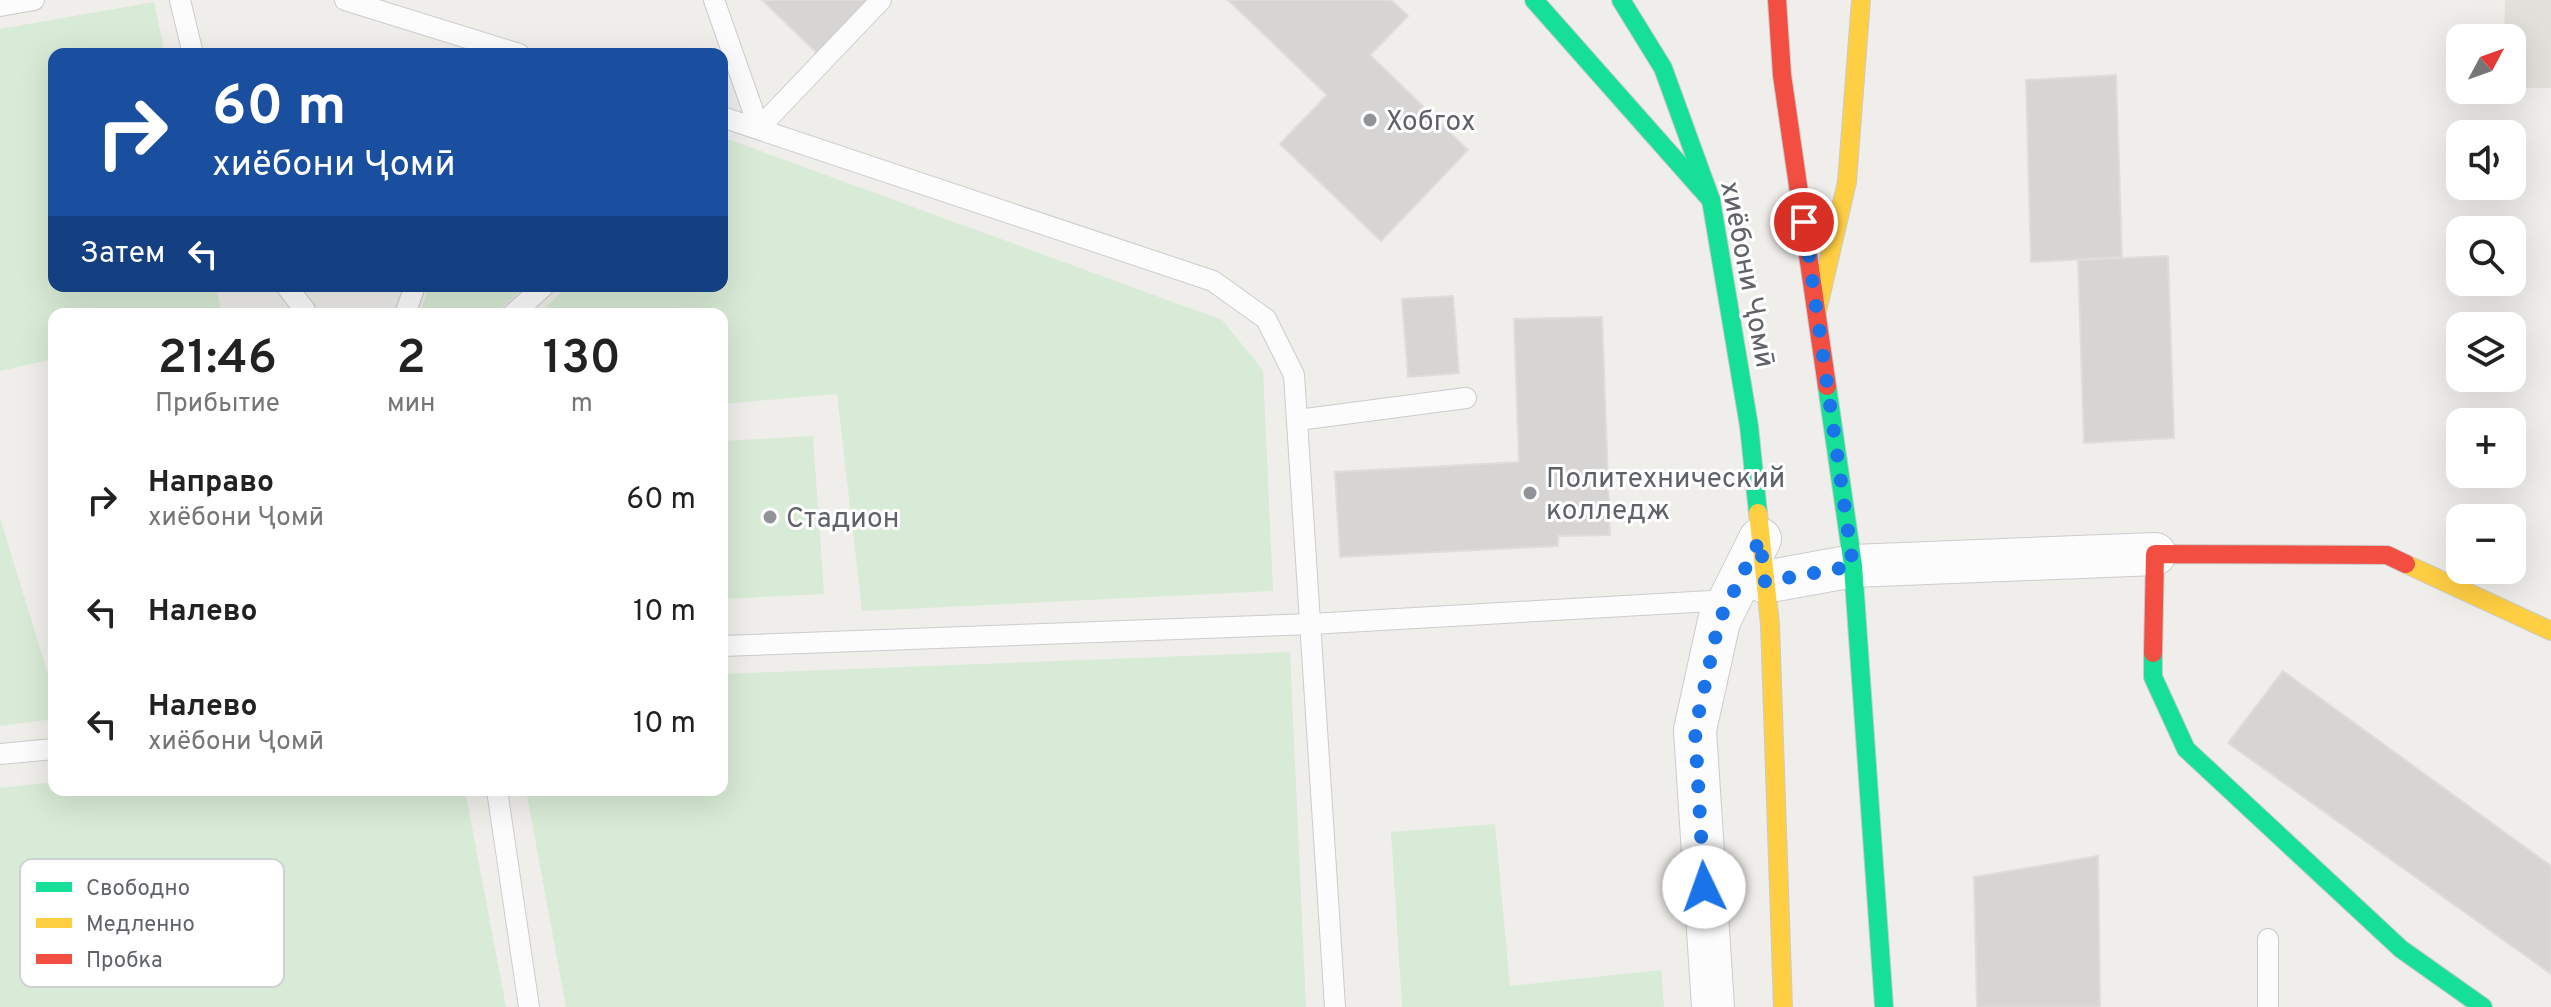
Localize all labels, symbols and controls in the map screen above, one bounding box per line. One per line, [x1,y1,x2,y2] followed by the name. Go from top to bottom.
[2446,24,2526,104] north arrow
[2446,24,2526,584] map controls
[212,74,346,144] text: 60 m
[80,80,184,184] icon: right
[1386,105,1476,141] place label: Хобгох
[1361,111,1379,129] marker: Хобгох
[2446,120,2526,200] button: sound
[212,143,456,189] text: хиёбони Ҷомӣ
[1710,178,1782,371] street label: хиёбони Ҷомӣ
[1770,188,1838,256] pin
[1782,200,1826,244] icon: arrive
[2446,216,2526,296] button: search
[181,232,225,276] icon: left
[80,236,165,273] text: Затем
[2446,312,2526,392] button: layers
[158,330,277,390] text: 21:46
[397,330,426,390] text: 2
[543,330,621,390] text: 130
[155,388,280,421] text: Прибытие
[387,388,435,421] text: мин
[571,388,593,421] text: m
[2446,408,2526,488] button: +
[1546,462,1785,530] place label: Политехнический колледж
[148,465,274,502] text: Направо
[80,478,124,522] icon: right
[626,482,696,519] text: 60 m
[1521,484,1539,502] marker: Политехнический колледж
[148,502,324,535] text: хиёбони Ҷомӣ
[786,502,899,538] place label: Стадион
[2446,504,2526,584] button: −
[761,508,779,526] marker: Стадион
[80,590,124,634] icon: left
[148,594,257,631] text: Налево
[633,594,696,631] text: 10 m
[148,689,257,726] text: Налево
[80,702,124,746] icon: left
[633,706,696,743] text: 10 m
[148,726,324,759] text: хиёбони Ҷомӣ
[1662,845,1746,929] position arrow
[20,859,284,987] legend
[86,876,190,903] text: Свободно
[86,912,195,939] text: Медленно
[86,948,163,975] text: Пробка

